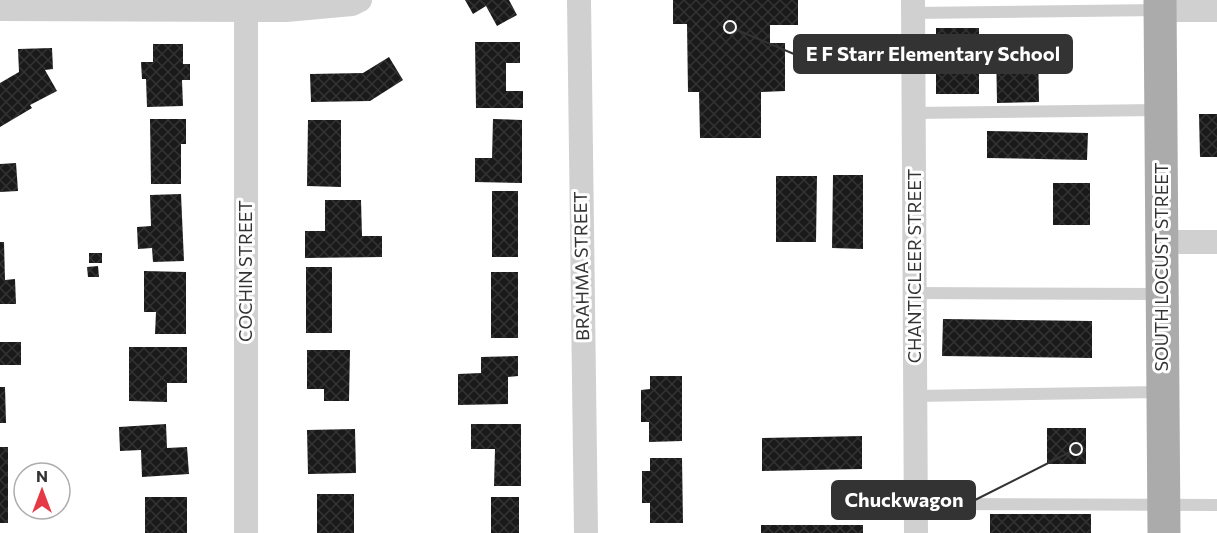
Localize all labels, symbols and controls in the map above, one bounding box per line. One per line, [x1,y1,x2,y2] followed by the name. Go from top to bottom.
[794,35,1072,73] callout: E F Starr Elementary School
[806,41,1060,65] text: E F Starr Elementary School
[1150,162,1172,372] street label: SOUTH LOCUST STREET
[903,169,925,363] street label: CHANTICLEER STREET
[569,191,593,341] street label: BRAHMA STREET
[234,200,256,342] street label: COCHIN STREET
[12,461,72,521] north arrow
[36,466,48,485] text: N
[832,481,975,519] callout: Chuckwagon
[844,487,964,511] text: Chuckwagon

